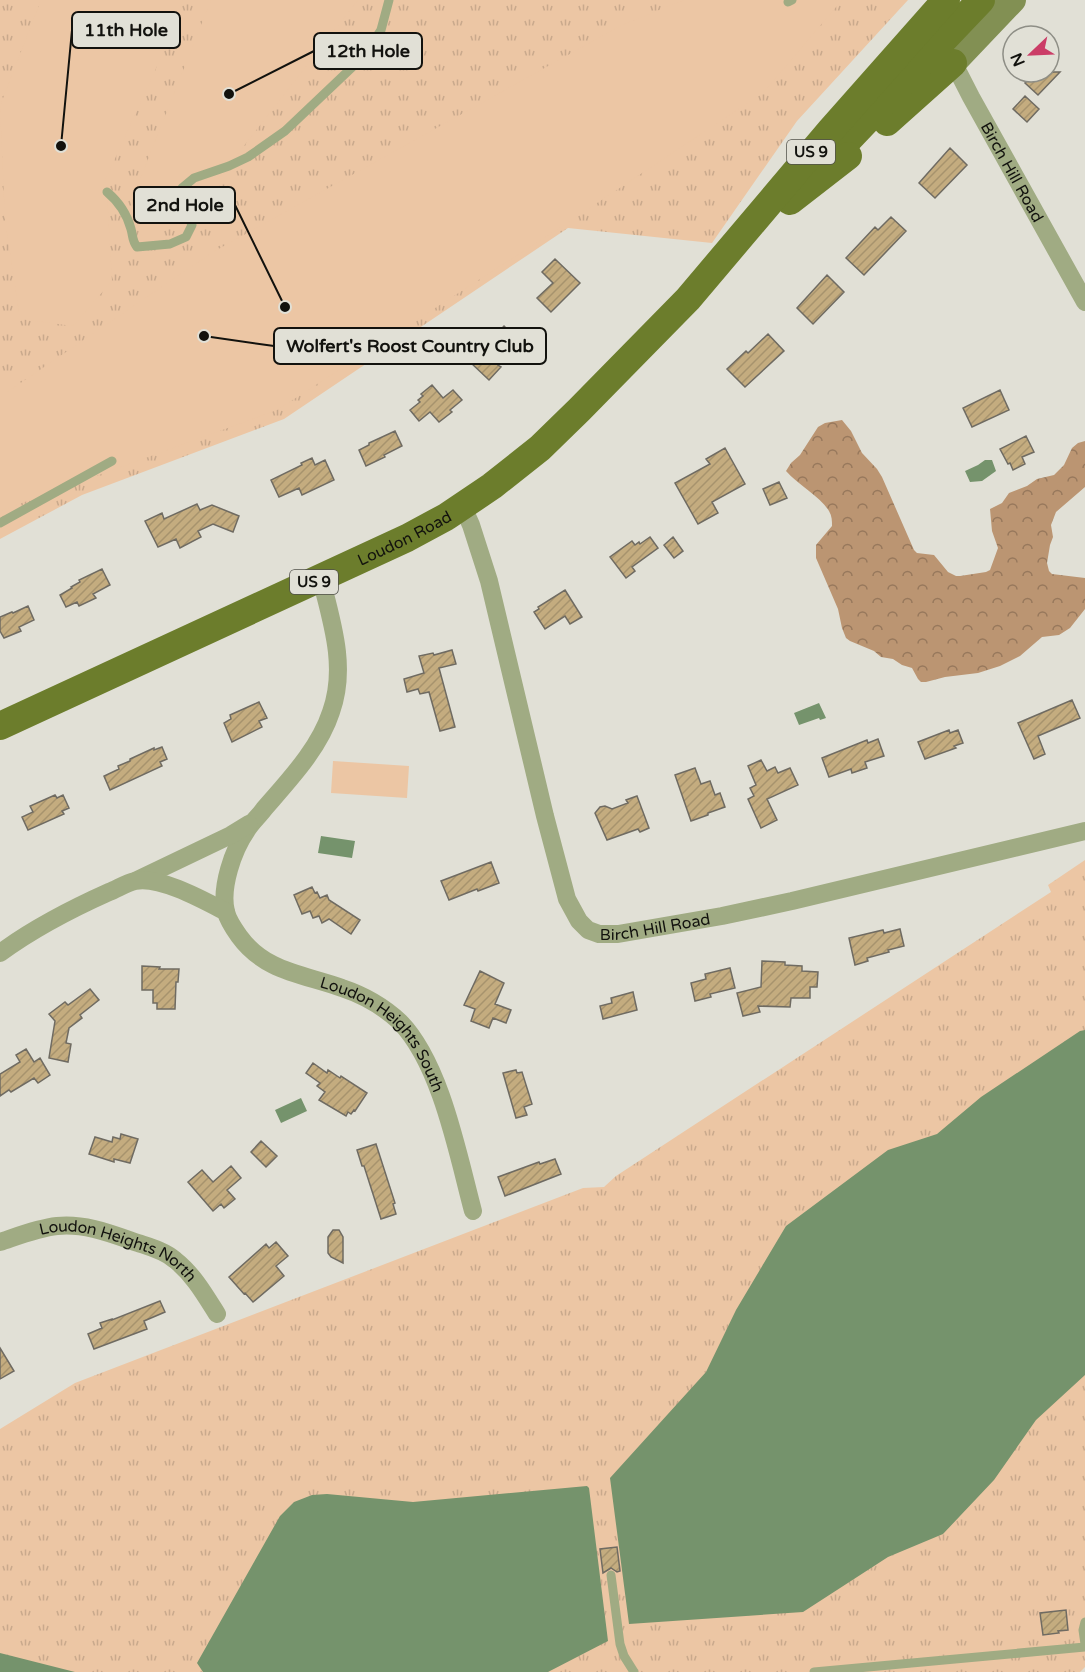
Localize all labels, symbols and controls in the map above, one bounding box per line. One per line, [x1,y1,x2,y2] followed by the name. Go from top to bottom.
[72,12,180,48] callout: 11th Hole
[84,19,168,41] text: 11th Hole
[1001,24,1061,84] north arrow
[314,33,422,69] callout: 12th Hole
[326,40,410,62] text: 12th Hole
[1006,50,1030,69] text: N
[976,119,1048,226] street label: Birch Hill Road
[787,140,835,164] road number: US 9
[134,187,235,223] callout: 2nd Hole
[146,194,224,216] text: 2nd Hole
[274,328,546,364] callout: Wolfert's Roost Country Club
[286,335,534,357] text: Wolfert's Roost Country Club
[354,507,455,570] street label: Loudon Road
[290,570,338,594] road number: US 9
[600,909,712,945] street label: Birch Hill Road
[318,973,448,1095] street label: Loudon Heights South
[37,1216,201,1286] street label: Loudon Heights North

